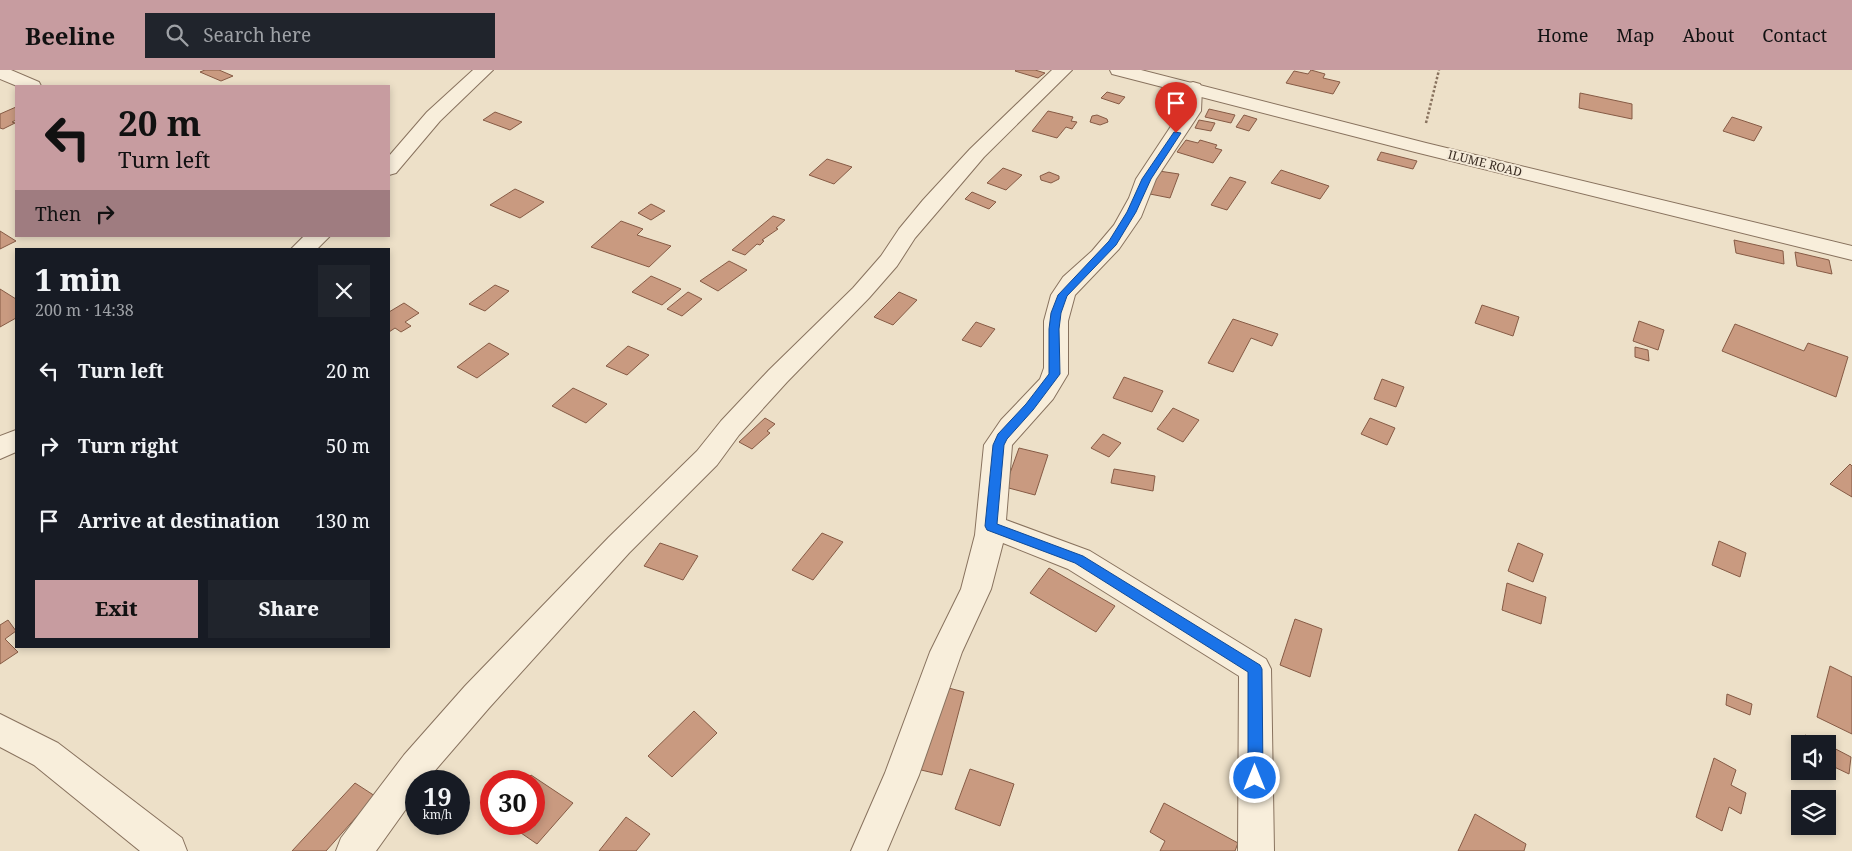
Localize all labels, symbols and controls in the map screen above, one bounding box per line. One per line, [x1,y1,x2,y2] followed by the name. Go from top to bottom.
[145,13,495,58] search box
[25,19,115,52] text: Beeline
[163,21,191,49] icon: search
[203,22,311,48] text: Search here
[1537,23,1588,47] text: Home
[1616,23,1654,47] text: Map
[1682,23,1734,47] text: About
[1762,23,1827,47] text: Contact
[1155,82,1197,133] pin
[1162,89,1190,117] icon: arrive
[118,99,201,146] text: 20 m
[35,105,100,170] icon: left
[118,144,210,174] text: Turn left
[1446,146,1524,180] street label: ILUME ROAD
[91,200,119,228] icon: right
[35,201,81,227] text: Then
[35,259,121,300] text: 1 min
[318,265,370,317] button: close
[35,299,134,321] text: 200 m · 14:38
[35,357,63,385] icon: left
[78,358,164,384] text: Turn left
[326,358,370,384] text: 20 m
[35,432,63,460] icon: right
[78,433,178,459] text: Turn right
[326,433,370,459] text: 50 m
[35,507,63,535] icon: arrive
[78,508,280,534] text: Arrive at destination
[315,508,370,534] text: 130 m
[35,580,198,638] button: Exit
[208,580,370,638] button: Share
[1791,735,1836,835] map controls
[1791,735,1836,780] button: sound
[1228,751,1280,803] position arrow
[480,770,545,835] speed limit sign: 30
[423,779,452,813] text: 19
[1791,790,1836,835] button: layers
[423,806,452,823] text: km/h

